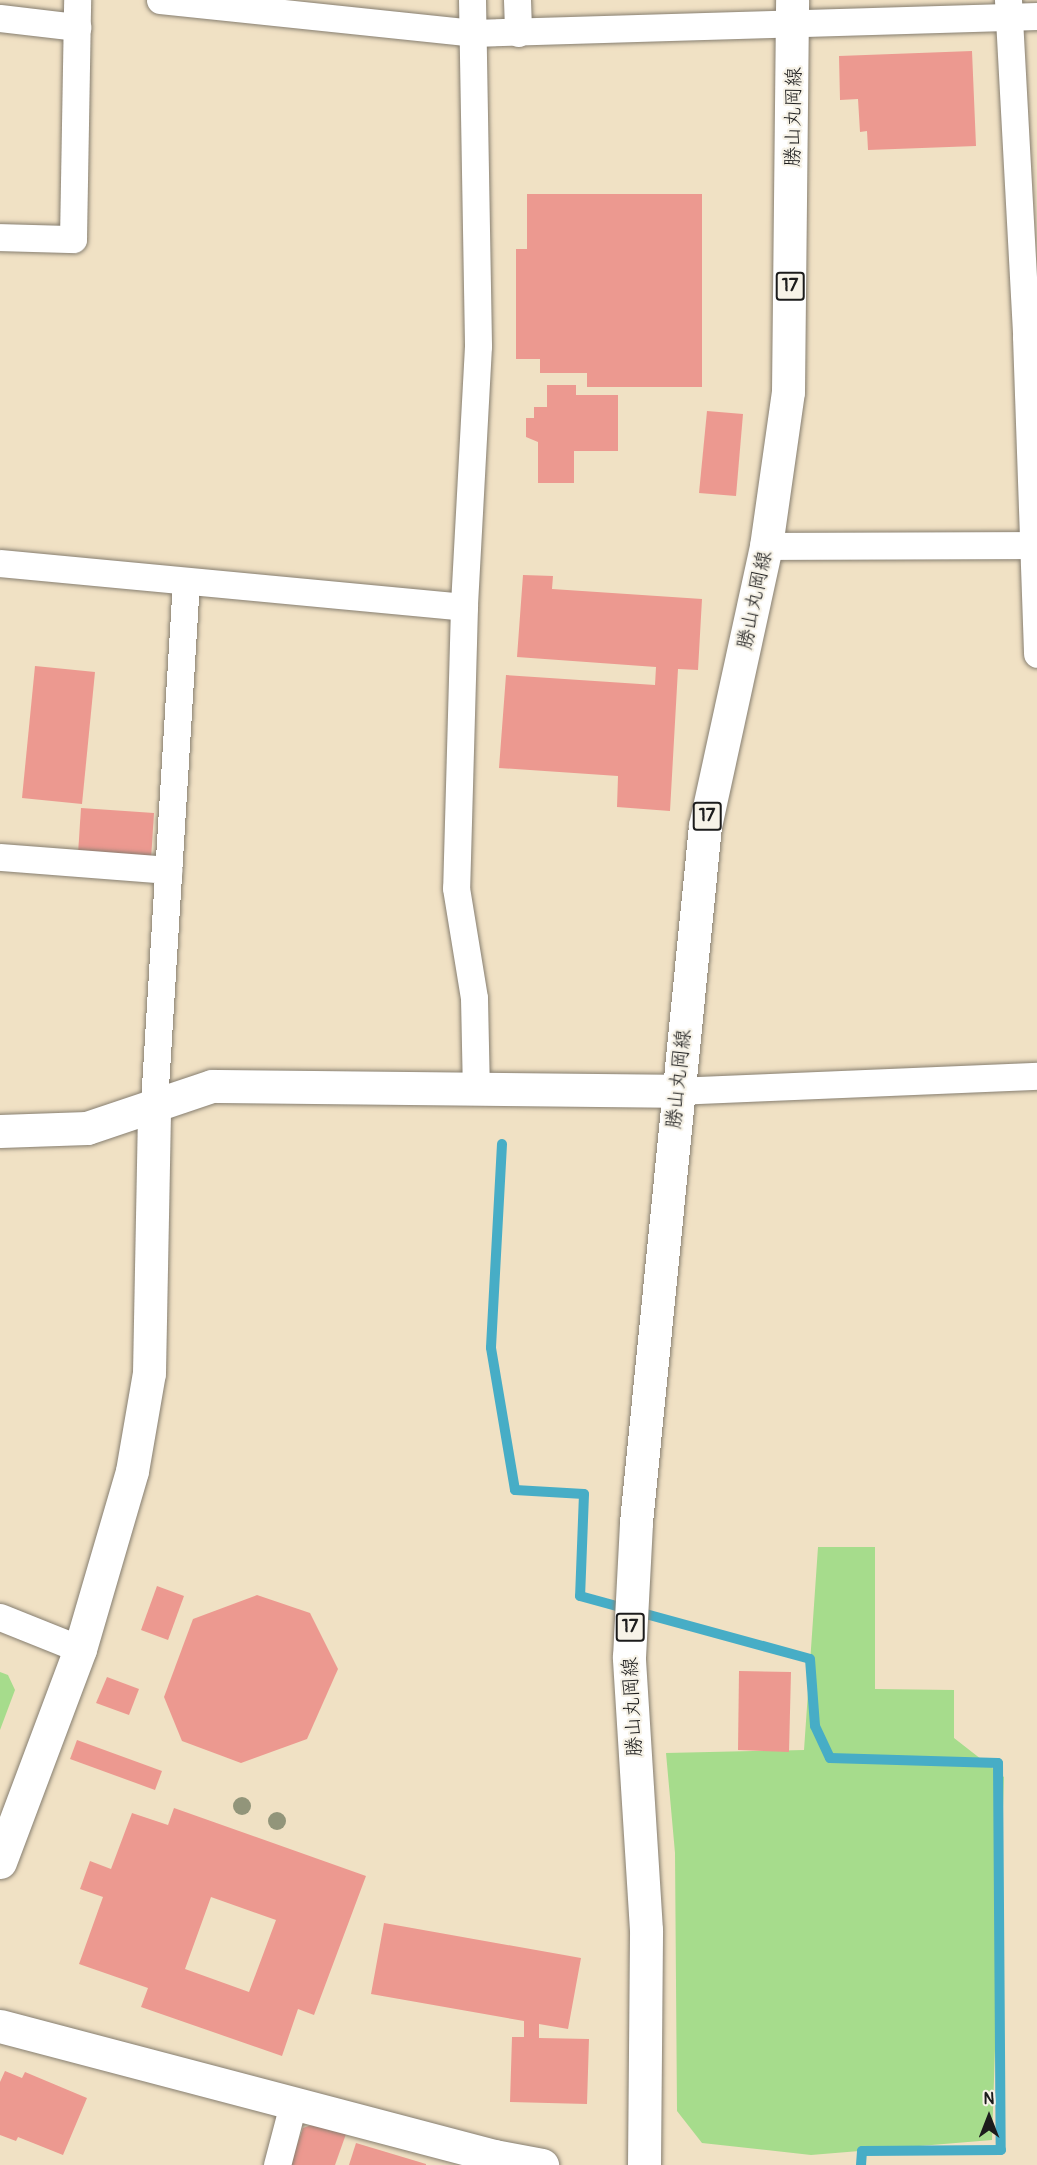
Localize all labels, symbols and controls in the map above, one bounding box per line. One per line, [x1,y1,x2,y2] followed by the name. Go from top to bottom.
[780,67,806,167] street label: 勝山丸岡線
[775,271,805,301] road number: 17
[732,549,776,651] street label: 勝山丸岡線
[692,801,722,831] road number: 17
[661,1028,695,1130] street label: 勝山丸岡線
[615,1612,645,1642] road number: 17
[617,1656,647,1758] street label: 勝山丸岡線
[959,2087,1019,2147] north arrow
[984,2089,994,2109] text: N

